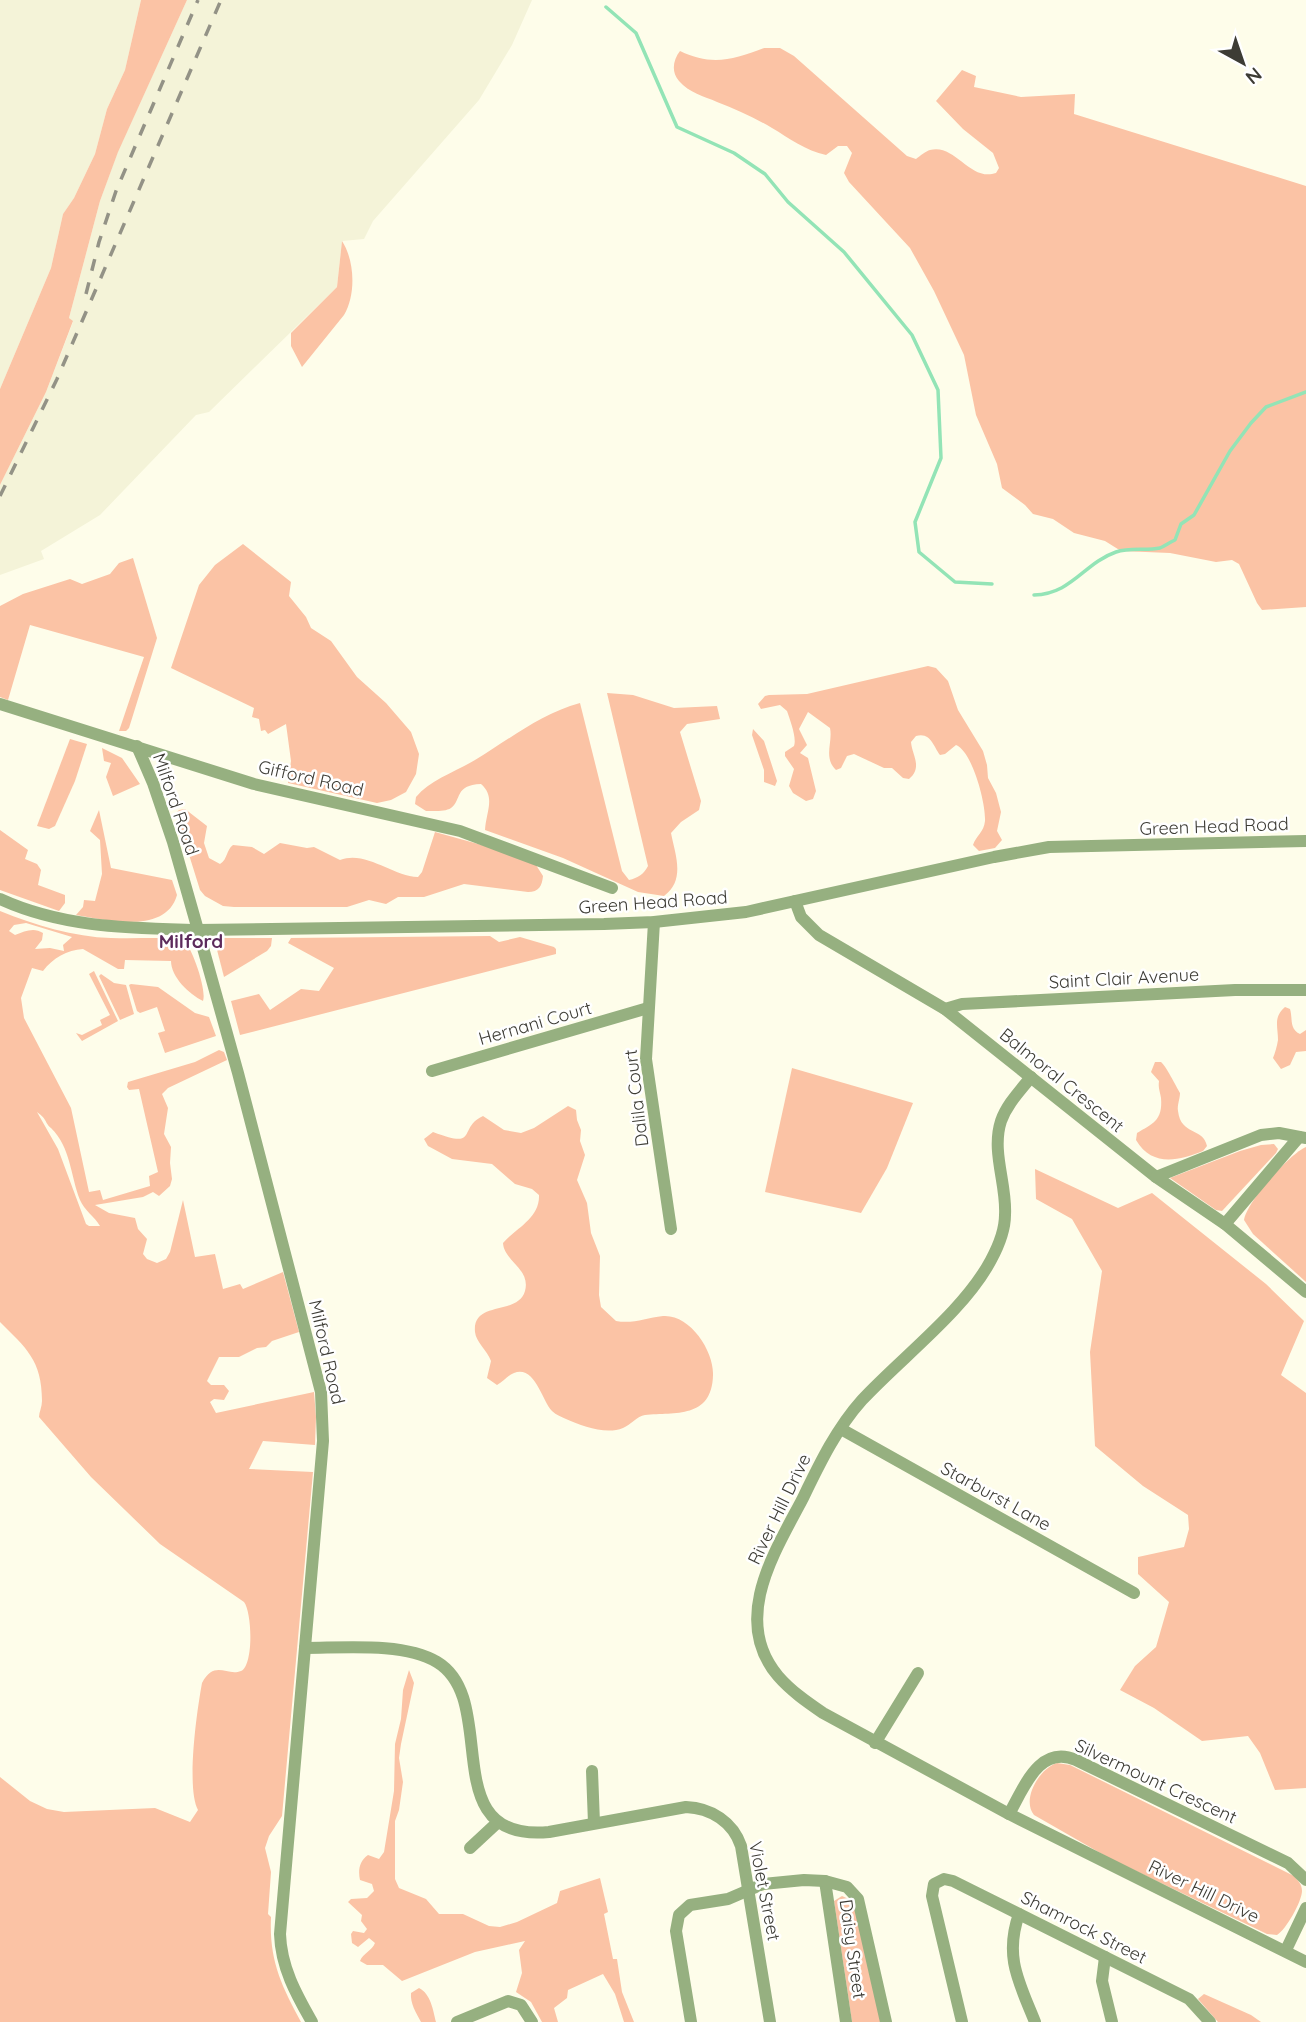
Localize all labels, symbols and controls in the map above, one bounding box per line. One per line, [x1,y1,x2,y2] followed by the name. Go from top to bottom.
[1208,28,1278,98] north arrow
[1241,62,1267,90] text: N
[148,750,204,858] street label: Milford Road
[256,755,366,801] street label: Gifford Road
[1139,812,1289,840] street label: Green Head Road
[578,885,728,919] street label: Green Head Road
[159,929,223,953] district label: Milford
[1048,963,1200,993] street label: Saint Clair Avenue
[476,996,594,1050] street label: Hernani Court
[995,1023,1129,1137] street label: Balmoral Crescent
[619,1048,653,1148] street label: Dalila Court
[304,1297,350,1407] street label: Milford Road
[742,1450,816,1568] street label: River Hill Drive
[937,1456,1055,1536] street label: Starburst Lane
[1071,1733,1241,1829] street label: Silvermount Crescent
[744,1839,786,1943] street label: Violet Street
[1145,1854,1263,1928] street label: River Hill Drive
[1017,1885,1151,1969] street label: Shamrock Street
[835,1898,871,2000] street label: Daisy Street

